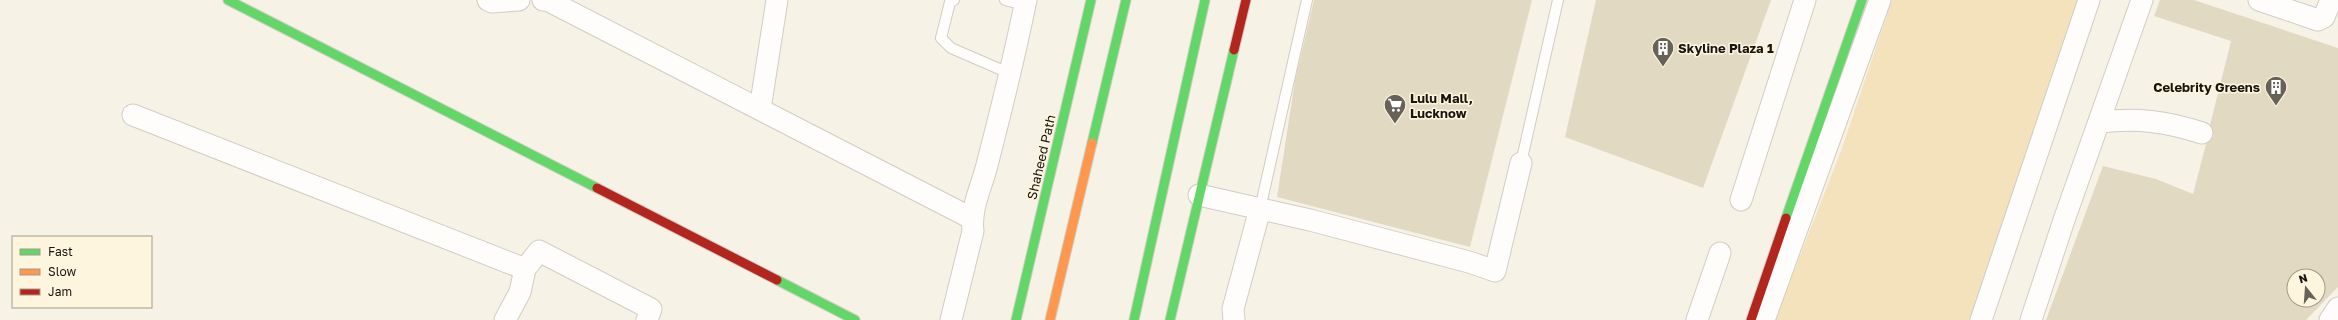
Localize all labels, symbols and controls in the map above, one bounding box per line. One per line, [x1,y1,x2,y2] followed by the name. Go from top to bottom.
[1650,35,1676,68] building icon: Skyline Plaza 1
[1678,40,1774,56] place label: Skyline Plaza 1
[2263,74,2289,107] building icon: Celebrity Greens
[2153,79,2260,95] place label: Celebrity Greens
[1410,90,1473,121] place label: Lulu Mall, Lucknow
[1382,92,1408,125] supermarket icon: Lulu Mall, Lucknow
[1023,113,1059,201] street label: Shaheed Path
[12,236,152,308] legend
[48,244,73,259] text: Fast
[48,264,76,279] text: Slow
[2286,268,2326,308] north arrow
[2297,271,2309,285] text: N
[48,284,72,299] text: Jam

